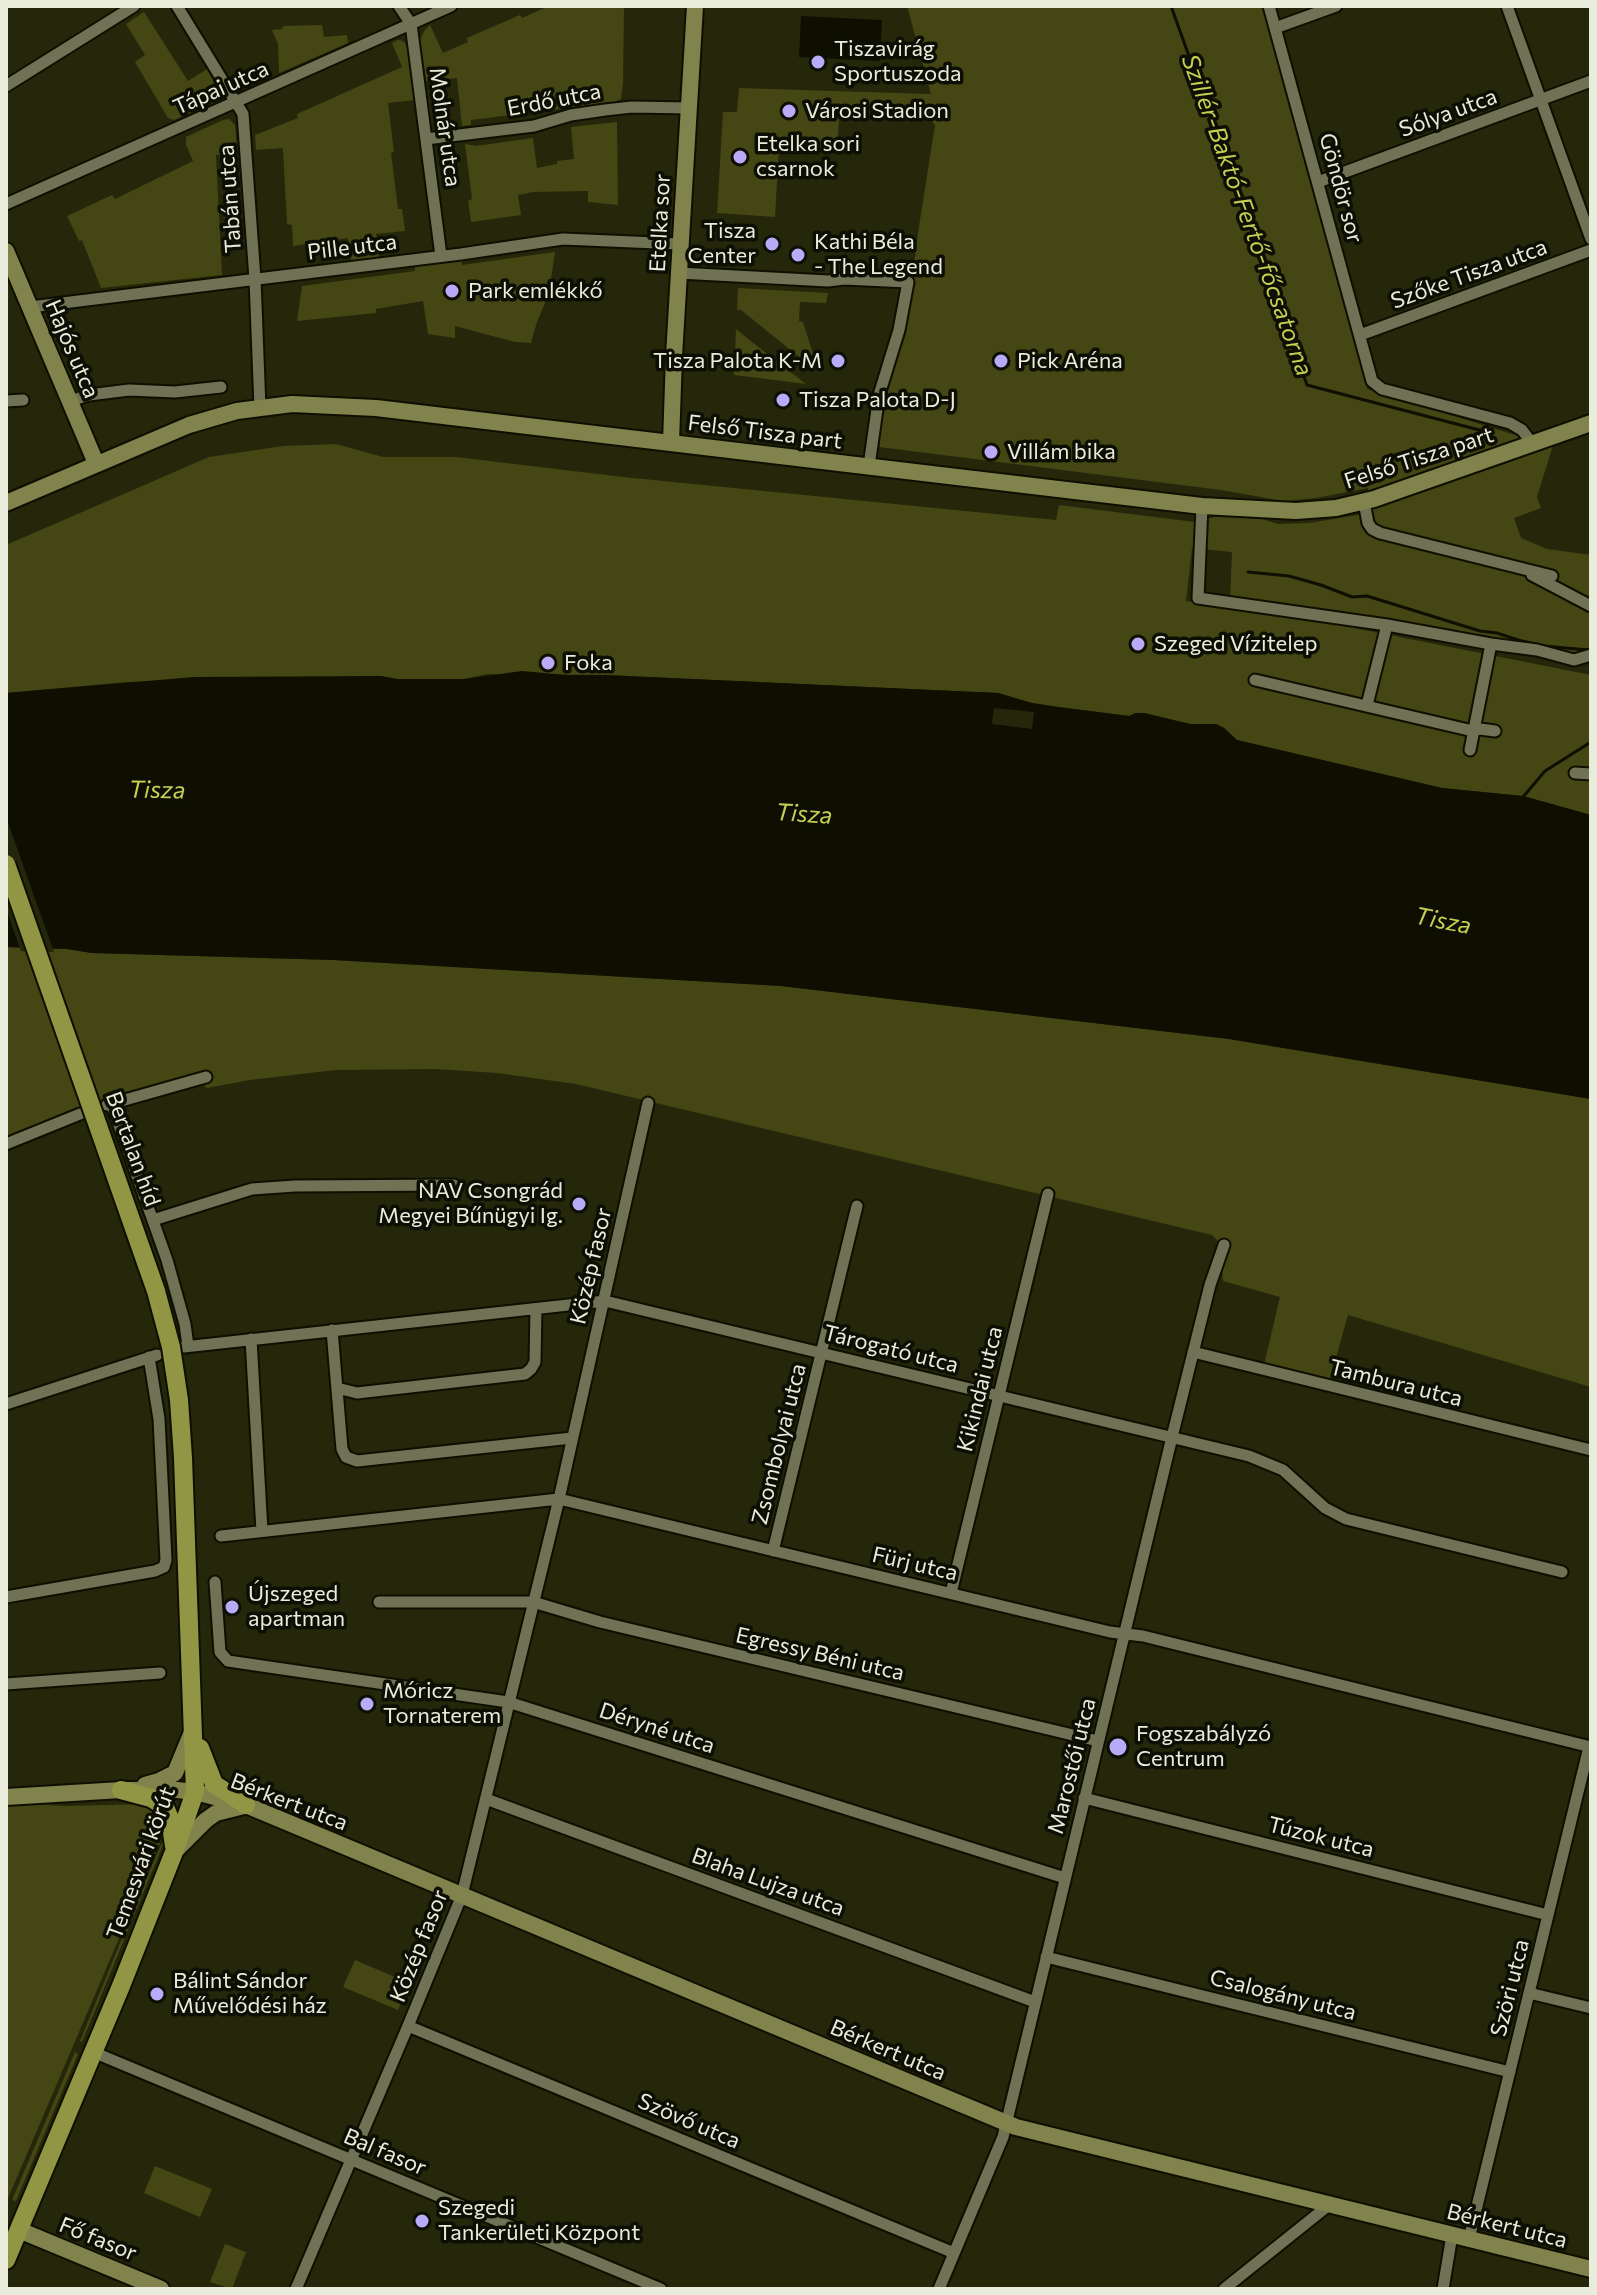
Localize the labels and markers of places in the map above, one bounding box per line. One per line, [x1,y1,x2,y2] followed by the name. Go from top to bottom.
[834,36,961,88] place label: Tiszavirág Sportuszoda
[809,53,827,71] marker: Tiszavirág Sportuszoda
[805,98,949,124] place label: Városi Stadion
[780,102,798,120] marker: Városi Stadion
[756,131,860,182] place label: Etelka sori csarnok
[731,148,749,166] marker: Etelka sori csarnok
[687,218,756,270] place label: Tisza Center
[814,229,943,280] place label: Kathi Béla - The Legend
[763,235,781,253] marker: Tisza Center
[789,246,807,264] marker: Kathi Béla - The Legend
[468,278,603,304] place label: Park emlékkő
[443,282,461,300] marker: Park emlékkő
[653,348,822,374] place label: Tisza Palota K-M
[1017,348,1123,374] place label: Pick Aréna
[829,352,847,370] marker: Tisza Palota K-M
[992,352,1010,370] marker: Pick Aréna
[799,387,956,413] place label: Tisza Palota D-J
[774,391,792,409] marker: Tisza Palota D-J
[1007,439,1116,465] place label: Villám bika
[982,443,1000,461] marker: Villám bika
[1154,631,1317,657] place label: Szeged Vízitelep
[1129,635,1147,653] marker: Szeged Vízitelep
[564,650,613,676] place label: Foka
[539,654,557,672] marker: Foka
[378,1178,563,1230] place label: NAV Csongrád Megyei Bűnügyi Ig.
[570,1195,588,1213] marker: NAV Csongrád Megyei Bűnügyi Ig.
[248,1581,345,1632] place label: Újszeged apartman
[223,1598,241,1616] marker: Újszeged apartman
[383,1678,501,1730] place label: Móricz Tornaterem
[358,1695,376,1713] marker: Móricz Tornaterem
[1136,1721,1271,1772] place label: Fogszabályzó Centrum
[1107,1736,1129,1758] marker: Fogszabályzó Centrum
[173,1968,327,2020] place label: Bálint Sándor Művelődési ház
[148,1985,166,2003] marker: Bálint Sándor Művelődési ház
[438,2195,640,2246] place label: Szegedi Tankerületi Központ
[413,2212,431,2230] marker: Szegedi Tankerületi Központ

